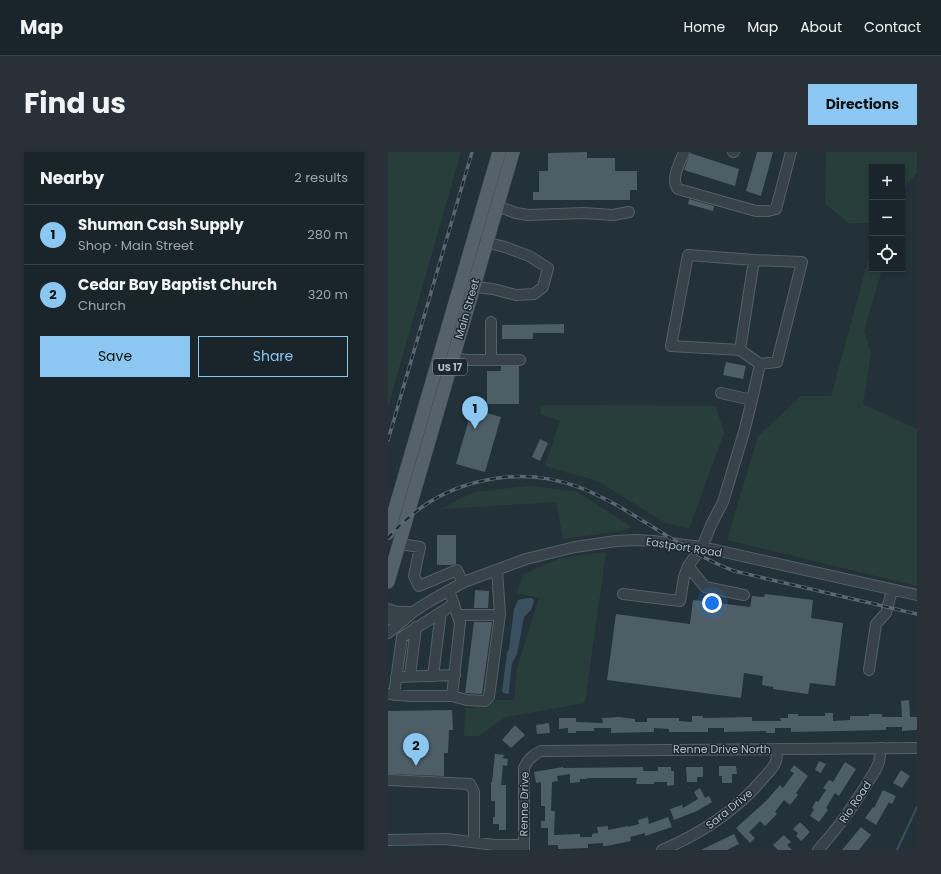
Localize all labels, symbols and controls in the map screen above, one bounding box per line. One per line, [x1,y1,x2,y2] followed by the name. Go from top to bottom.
[20,14,63,41] text: Map
[683,17,725,37] text: Home
[747,17,778,37] text: Map
[800,17,842,37] text: About
[864,17,921,37] text: Contact
[24,84,126,123] text: Find us
[808,84,917,125] button: Directions
[869,164,905,272] map controls
[869,164,905,200] button: +
[40,166,104,190] text: Nearby
[294,168,348,187] text: 2 results
[869,200,905,236] button: −
[78,214,244,235] text: Shuman Cash Supply
[51,225,55,244] text: 1
[307,225,348,244] text: 280 m
[78,236,194,255] text: Shop · Main Street
[869,236,905,272] button: locate
[78,274,277,295] text: Cedar Bay Baptist Church
[451,277,483,341] street label: Main Street
[49,285,57,304] text: 2
[308,285,348,304] text: 320 m
[78,296,126,315] text: Church
[40,336,190,377] button: Save
[198,336,348,377] button: Share
[433,359,467,375] road number: US 17
[462,396,488,429] pin: 1
[645,533,723,561] street label: Eastport Road
[702,593,722,613] your location
[403,733,429,766] pin: 2
[673,741,771,757] street label: Renne Drive North
[515,771,533,837] street label: Renne Drive
[835,778,875,826] street label: Rio Road
[702,785,756,833] street label: Sara Drive

